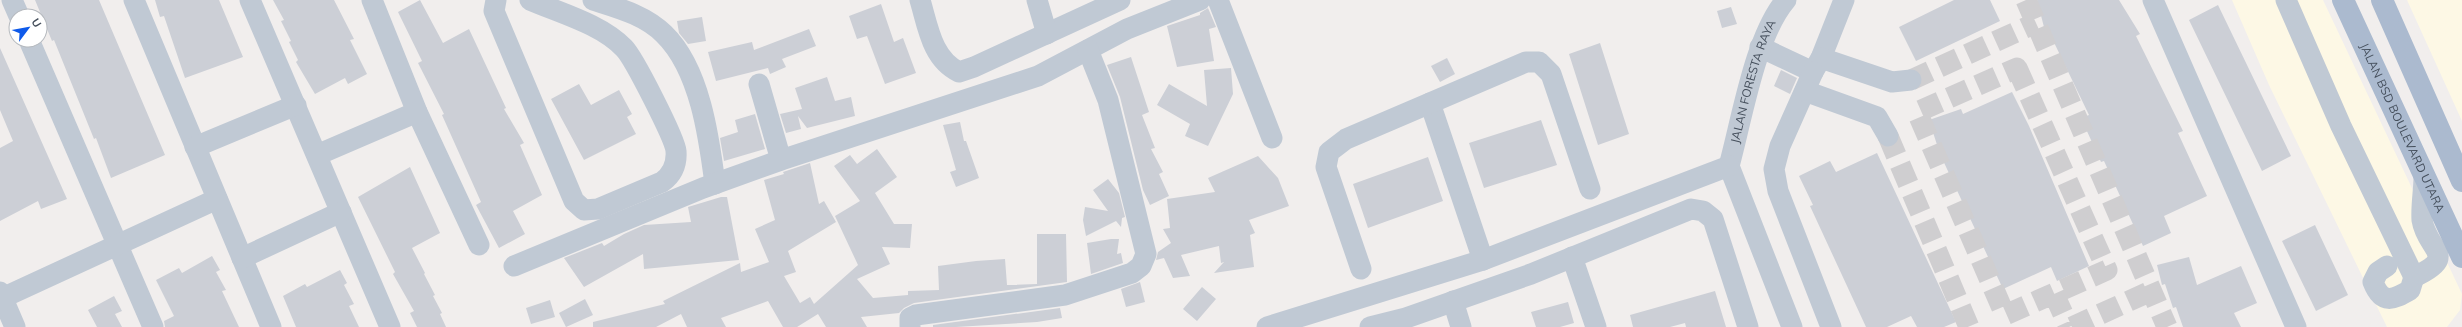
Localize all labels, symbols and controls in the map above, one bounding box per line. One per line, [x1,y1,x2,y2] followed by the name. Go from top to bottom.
[8,8,48,48] north arrow
[28,16,45,30] text: U
[1727,17,1779,145] street label: JALAN FORESTA RAYA
[2357,40,2449,215] street label: JALAN BSD BOULEVARD UTARA

